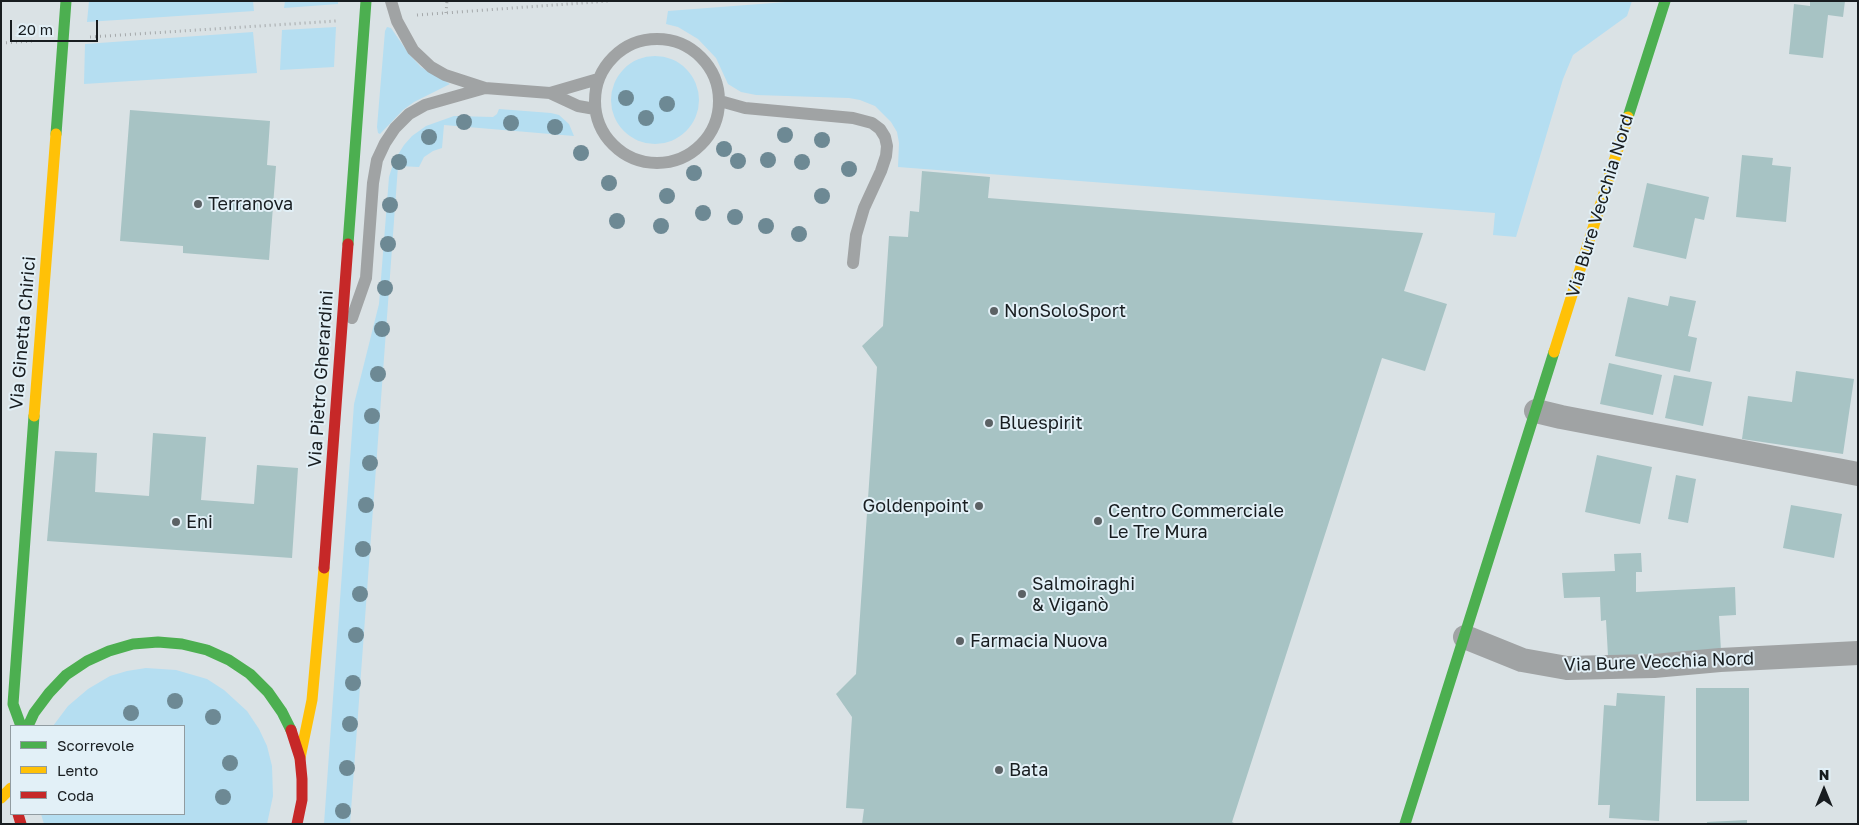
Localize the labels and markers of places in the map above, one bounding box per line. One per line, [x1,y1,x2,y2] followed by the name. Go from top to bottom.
[208,193,293,215] place label: Terranova
[192,198,204,210] marker: Terranova
[1004,300,1126,322] place label: NonSoloSport
[988,305,1000,317] marker: NonSoloSport
[999,412,1083,434] place label: Bluespirit
[983,417,995,429] marker: Bluespirit
[863,495,969,517] place label: Goldenpoint
[973,500,985,512] marker: Goldenpoint
[1108,500,1284,542] place label: Centro Commerciale Le Tre Mura
[186,511,213,533] place label: Eni
[1092,515,1104,527] marker: Centro Commerciale Le Tre Mura
[170,516,182,528] marker: Eni
[1032,573,1135,616] place label: Salmoiraghi & Viganò
[1016,588,1028,600] marker: Salmoiraghi & Viganò
[970,630,1108,652] place label: Farmacia Nuova
[954,635,966,647] marker: Farmacia Nuova
[1009,759,1048,781] place label: Bata
[993,764,1005,776] marker: Bata

